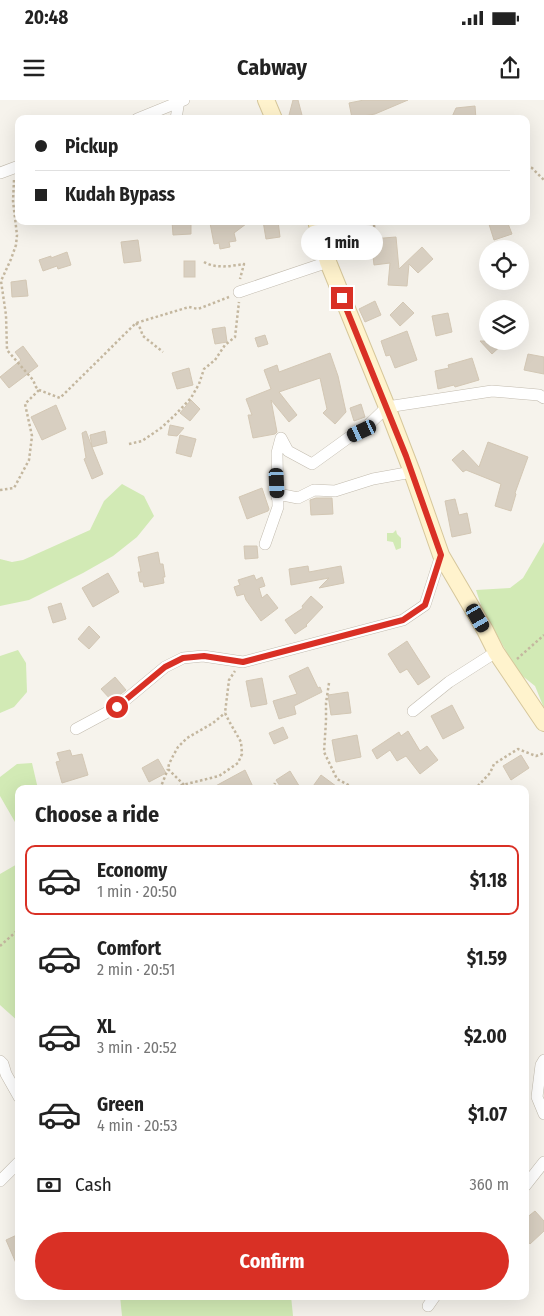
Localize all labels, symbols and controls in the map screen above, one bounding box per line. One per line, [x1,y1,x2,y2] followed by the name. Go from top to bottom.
[25,6,68,29] text: 20:48
[20,54,48,82] icon: menu
[237,54,307,81] text: Cabway
[496,54,524,82] icon: share
[65,135,118,158] text: Pickup
[65,183,175,206] text: Kudah Bypass
[301,226,383,260] callout: 1 min
[325,233,359,252] text: 1 min
[479,240,529,350] map controls
[479,240,529,290] button: locate
[331,287,353,309] route end
[479,300,529,350] button: layers
[345,418,378,444] car
[268,468,285,498] car
[464,601,491,635] car
[106,696,128,718] route start
[35,801,159,828] text: Choose a ride
[37,858,82,903] icon: car
[97,859,167,882] text: Economy
[470,869,507,892] text: $1.18
[97,882,177,901] text: 1 min · 20:50
[37,936,82,981] icon: car
[97,937,161,960] text: Comfort
[467,947,507,970] text: $1.59
[97,960,175,979] text: 2 min · 20:51
[37,1014,82,1059] icon: car
[97,1015,116,1038] text: XL
[464,1025,507,1048] text: $2.00
[97,1038,177,1057] text: 3 min · 20:52
[37,1092,82,1137] icon: car
[97,1093,144,1116] text: Green
[468,1103,507,1126] text: $1.07
[97,1116,177,1135] text: 4 min · 20:53
[35,1171,63,1199] icon: cash
[75,1173,112,1196] text: Cash
[469,1175,509,1194] text: 360 m
[35,1232,509,1290] button: Confirm

